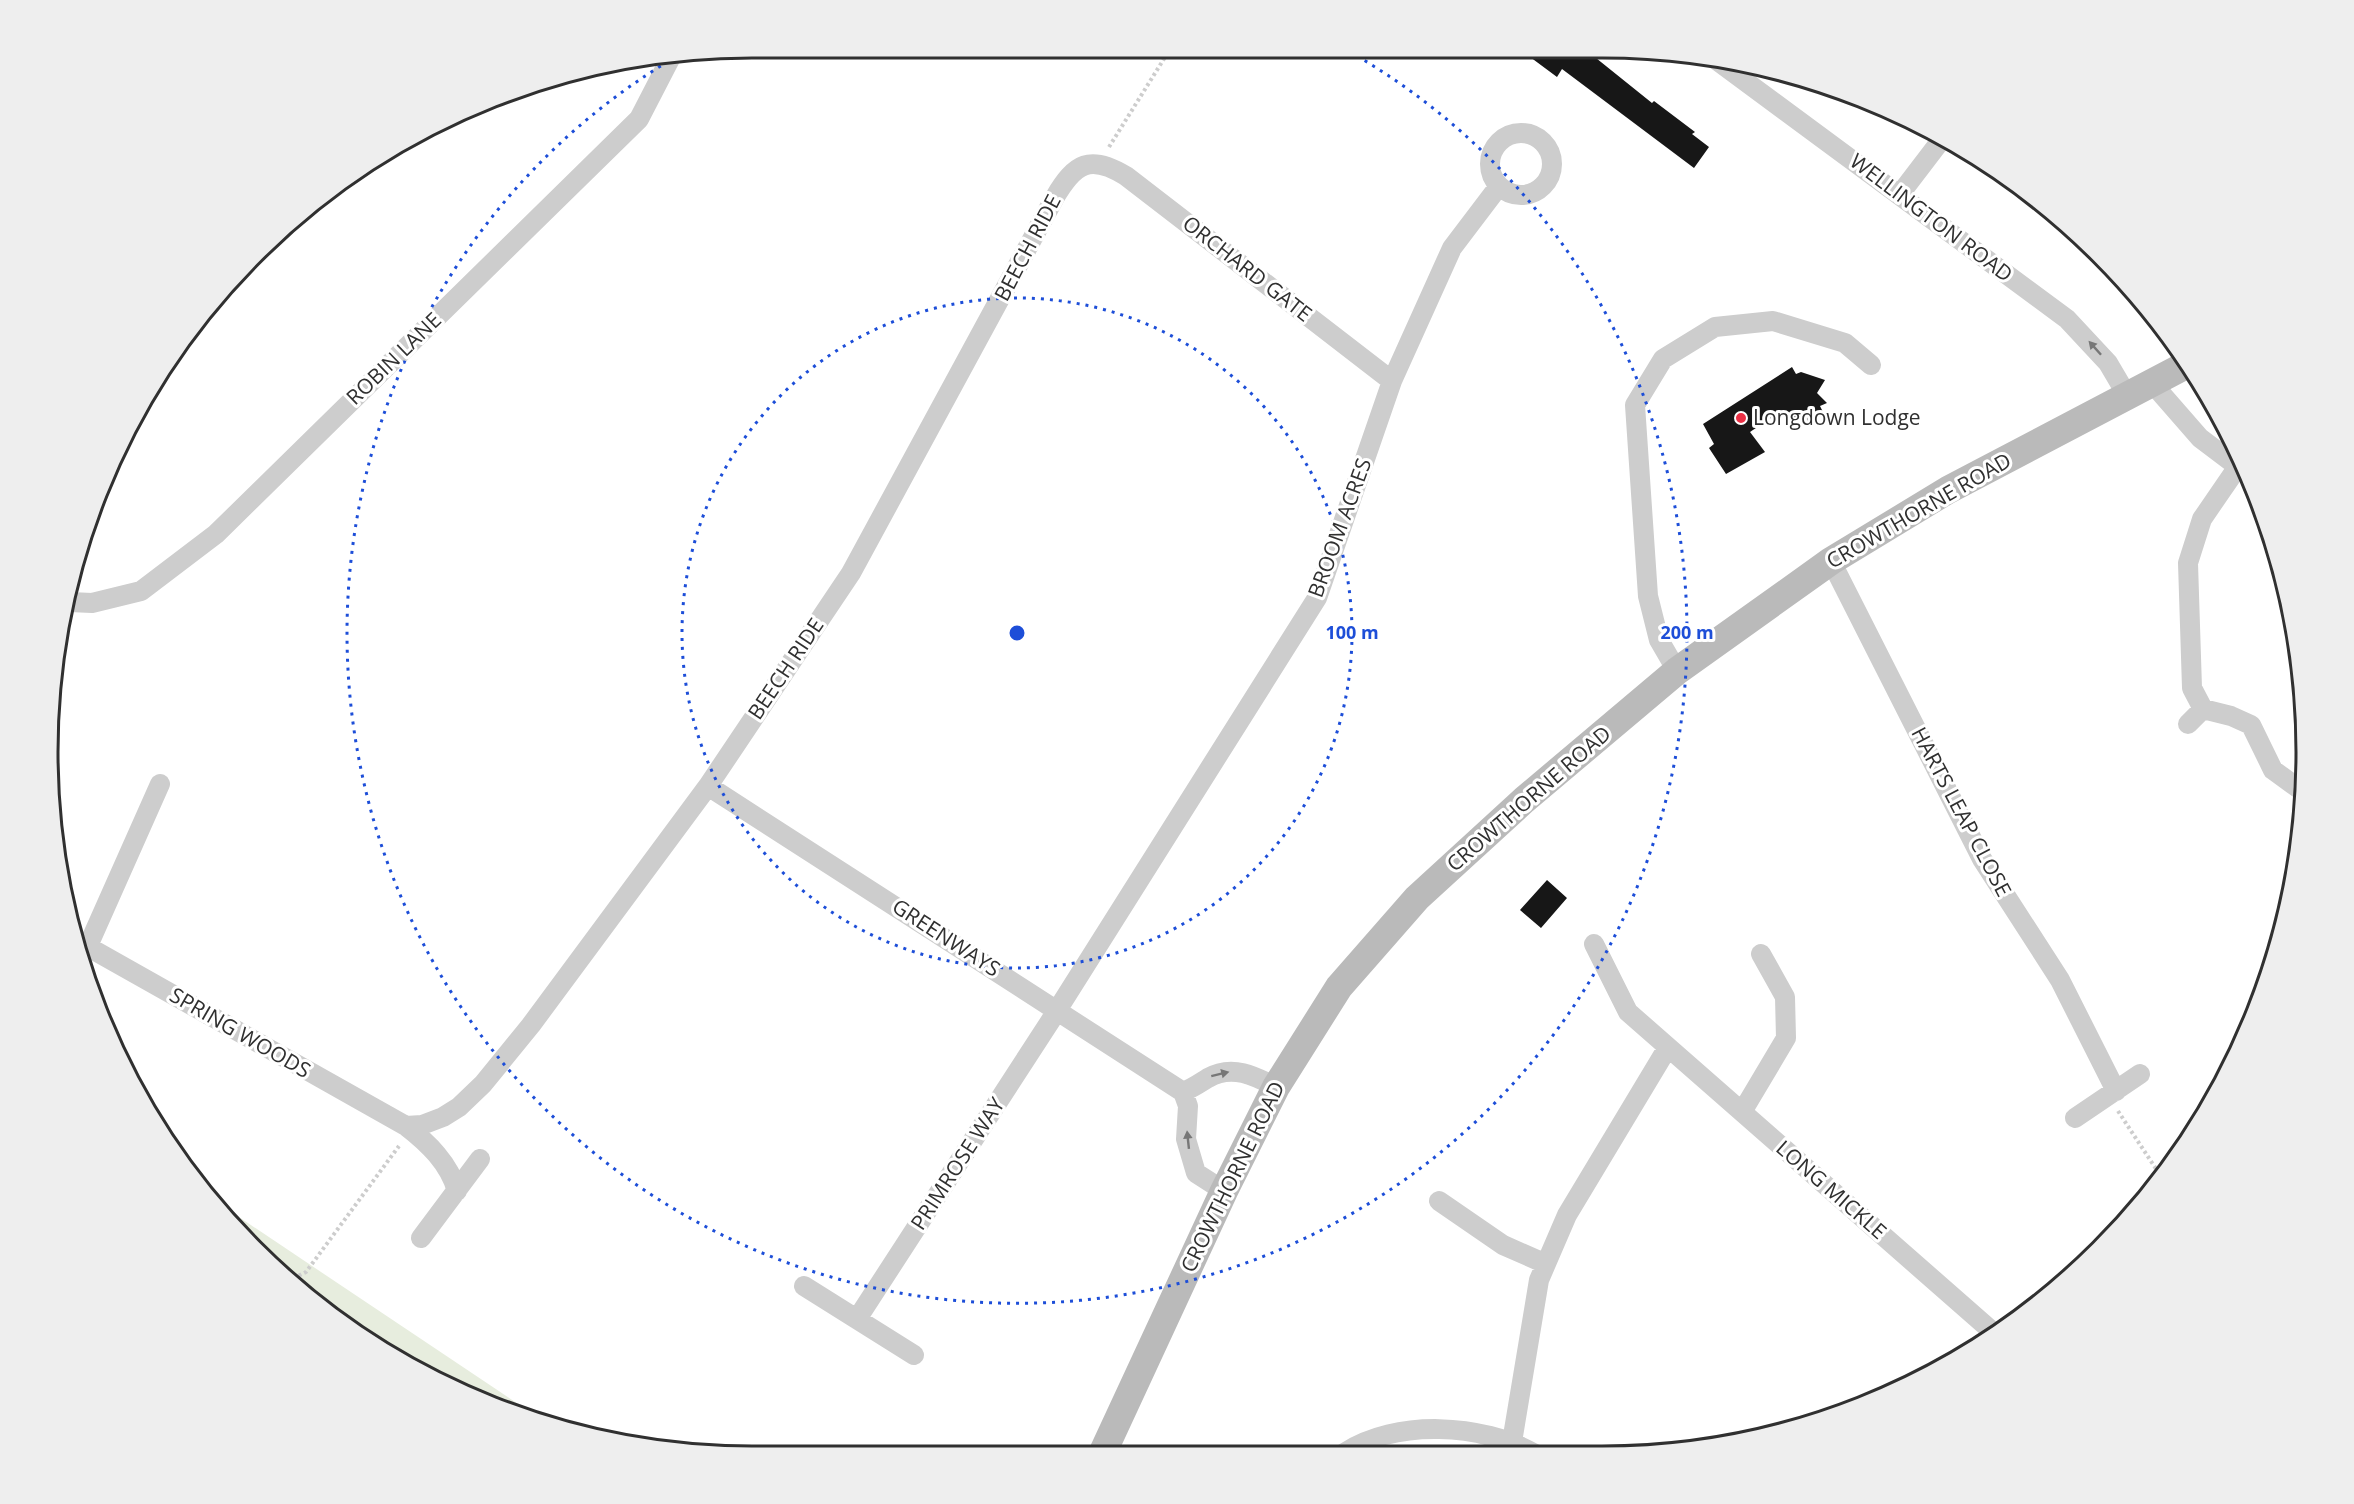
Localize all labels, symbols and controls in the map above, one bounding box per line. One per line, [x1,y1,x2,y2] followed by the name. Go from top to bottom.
[1845,147,2019,288] street label: WELLINGTON ROAD
[987,189,1067,306] street label: BEECH RIDE
[1177,209,1318,327] street label: ORCHARD GATE
[340,306,447,411] street label: ROBIN LANE
[2089,341,2102,356] one-way arrow
[1753,403,1921,431] place label: Longdown Lodge
[1734,411,1748,425] marker: Longdown Lodge
[1821,446,2016,575] street label: CROWTHORNE ROAD
[1301,454,1377,601] street label: BROOM ACRES
[741,612,829,725] street label: BEECH RIDE
[1325,620,1379,644] text: 100 m
[1660,620,1714,644] text: 200 m
[1007,623,1027,643] centre of rings
[1440,719,1616,877] street label: CROWTHORNE ROAD
[1905,722,2018,901] street label: HARTS LEAP CLOSE
[887,892,1006,982] street label: GREENWAYS
[165,980,316,1084] street label: SPRING WOODS
[1211,1069,1229,1078] one-way arrow
[1174,1076,1290,1277] street label: CROWTHORNE ROAD
[904,1092,1011,1235] street label: PRIMROSE WAY
[1183,1130,1193,1149] one-way arrow
[1771,1134,1893,1245] street label: LONG MICKLE

